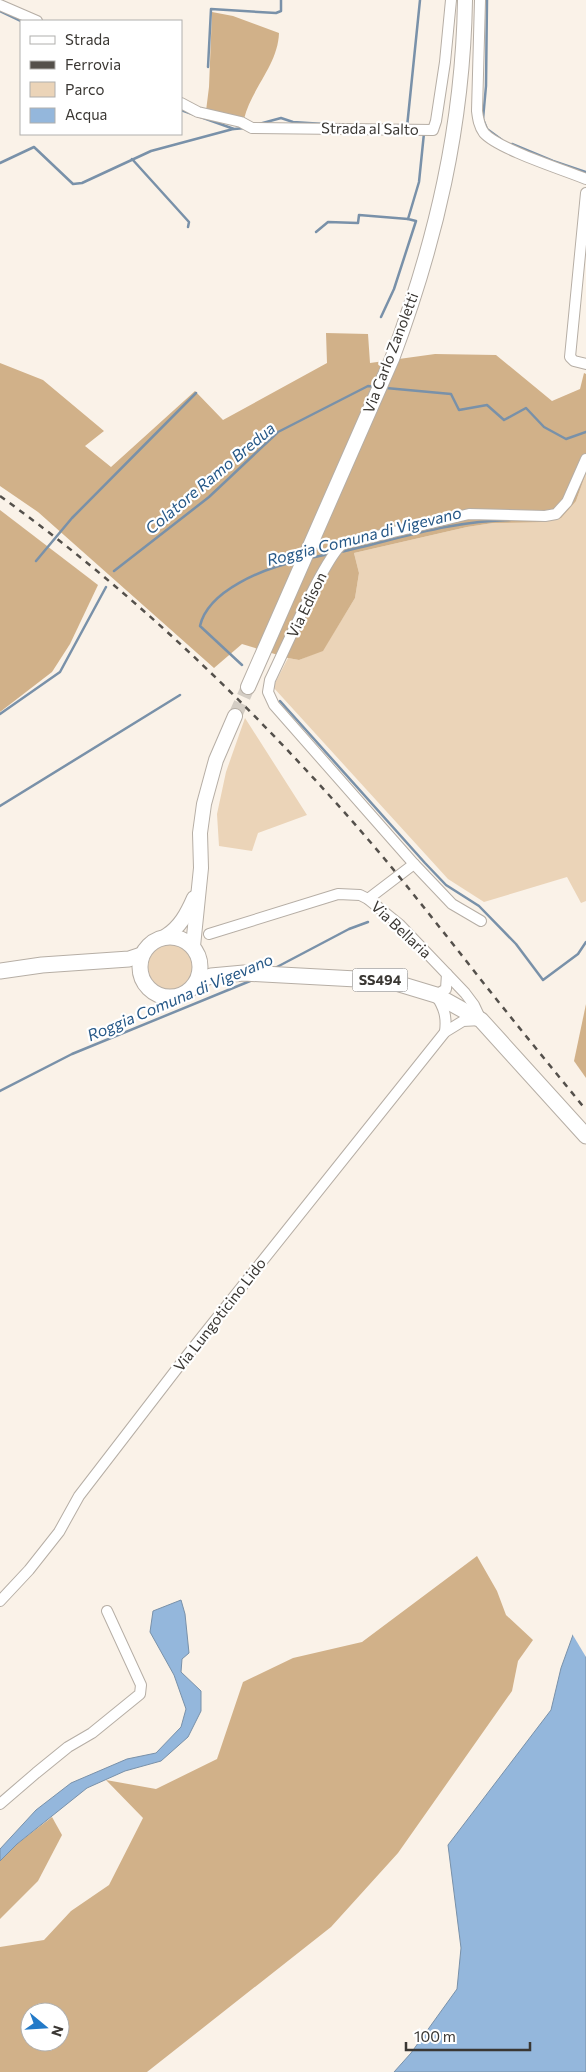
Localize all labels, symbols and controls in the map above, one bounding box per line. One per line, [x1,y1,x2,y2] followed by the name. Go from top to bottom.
[20,20,182,135] legend
[65,30,110,48] text: Strada
[65,55,121,73] text: Ferrovia
[65,80,104,98] text: Parco
[65,105,107,123] text: Acqua
[321,118,419,138] street label: Strada al Salto
[359,290,421,416] street label: Via Carlo Zanoletti
[141,418,278,537] water label: Colatore Ramo Bredua
[265,502,463,569] water label: Roggia Comuna di Vigevano
[283,569,330,640] street label: Via Edison
[368,897,435,962] street label: Via Bellaria
[84,949,276,1044] water label: Roggia Comuna di Vigevano
[352,968,408,992] road number: SS494
[169,1254,269,1375] street label: Via Lungoticino Lido
[20,2002,70,2052] north arrow
[406,2020,530,2052] scale bar
[48,2024,68,2039] text: N
[414,2027,456,2045] text: 100 m

